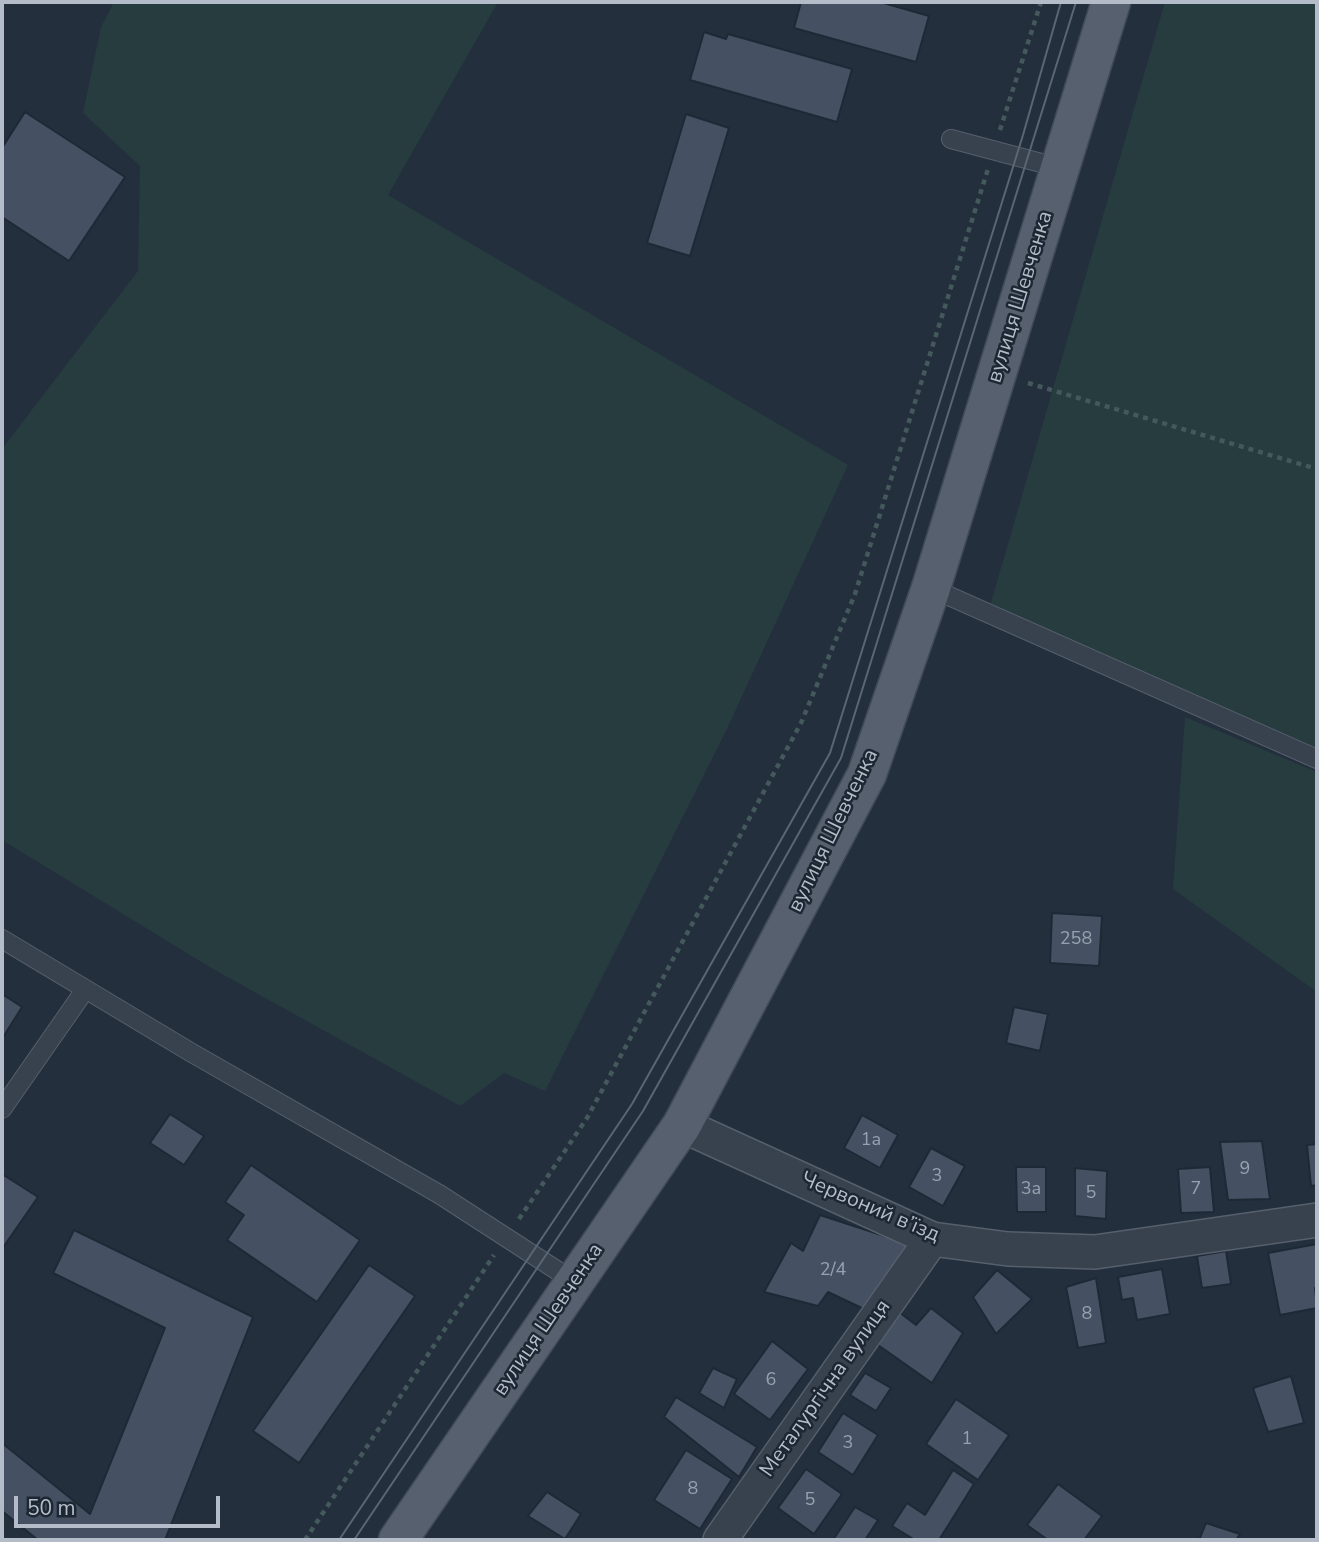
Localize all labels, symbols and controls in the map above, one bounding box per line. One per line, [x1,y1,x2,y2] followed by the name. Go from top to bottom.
[983,208,1059,386] street label: вулиця Шевченка
[784,745,884,917] street label: вулиця Шевченка
[1060,929,1092,951] house number: 258
[861,1130,881,1152] house number: 1а
[1240,1159,1250,1181] house number: 9
[932,1166,942,1188] house number: 3
[797,1167,943,1249] street label: Червоний в’їзд
[1021,1179,1041,1201] house number: 3а
[1191,1179,1201,1201] house number: 7
[1086,1183,1096,1205] house number: 5
[489,1239,609,1401] street label: вулиця Шевченка
[820,1260,846,1282] house number: 2/4
[755,1296,897,1482] street label: Металургічна вулиця
[1082,1304,1092,1326] house number: 8
[766,1370,776,1392] house number: 6
[962,1429,972,1451] house number: 1
[843,1433,853,1455] house number: 3
[688,1479,698,1501] house number: 8
[18,1482,224,1526] scale bar
[805,1490,815,1512] house number: 5
[27,1494,76,1522] text: 50 m

